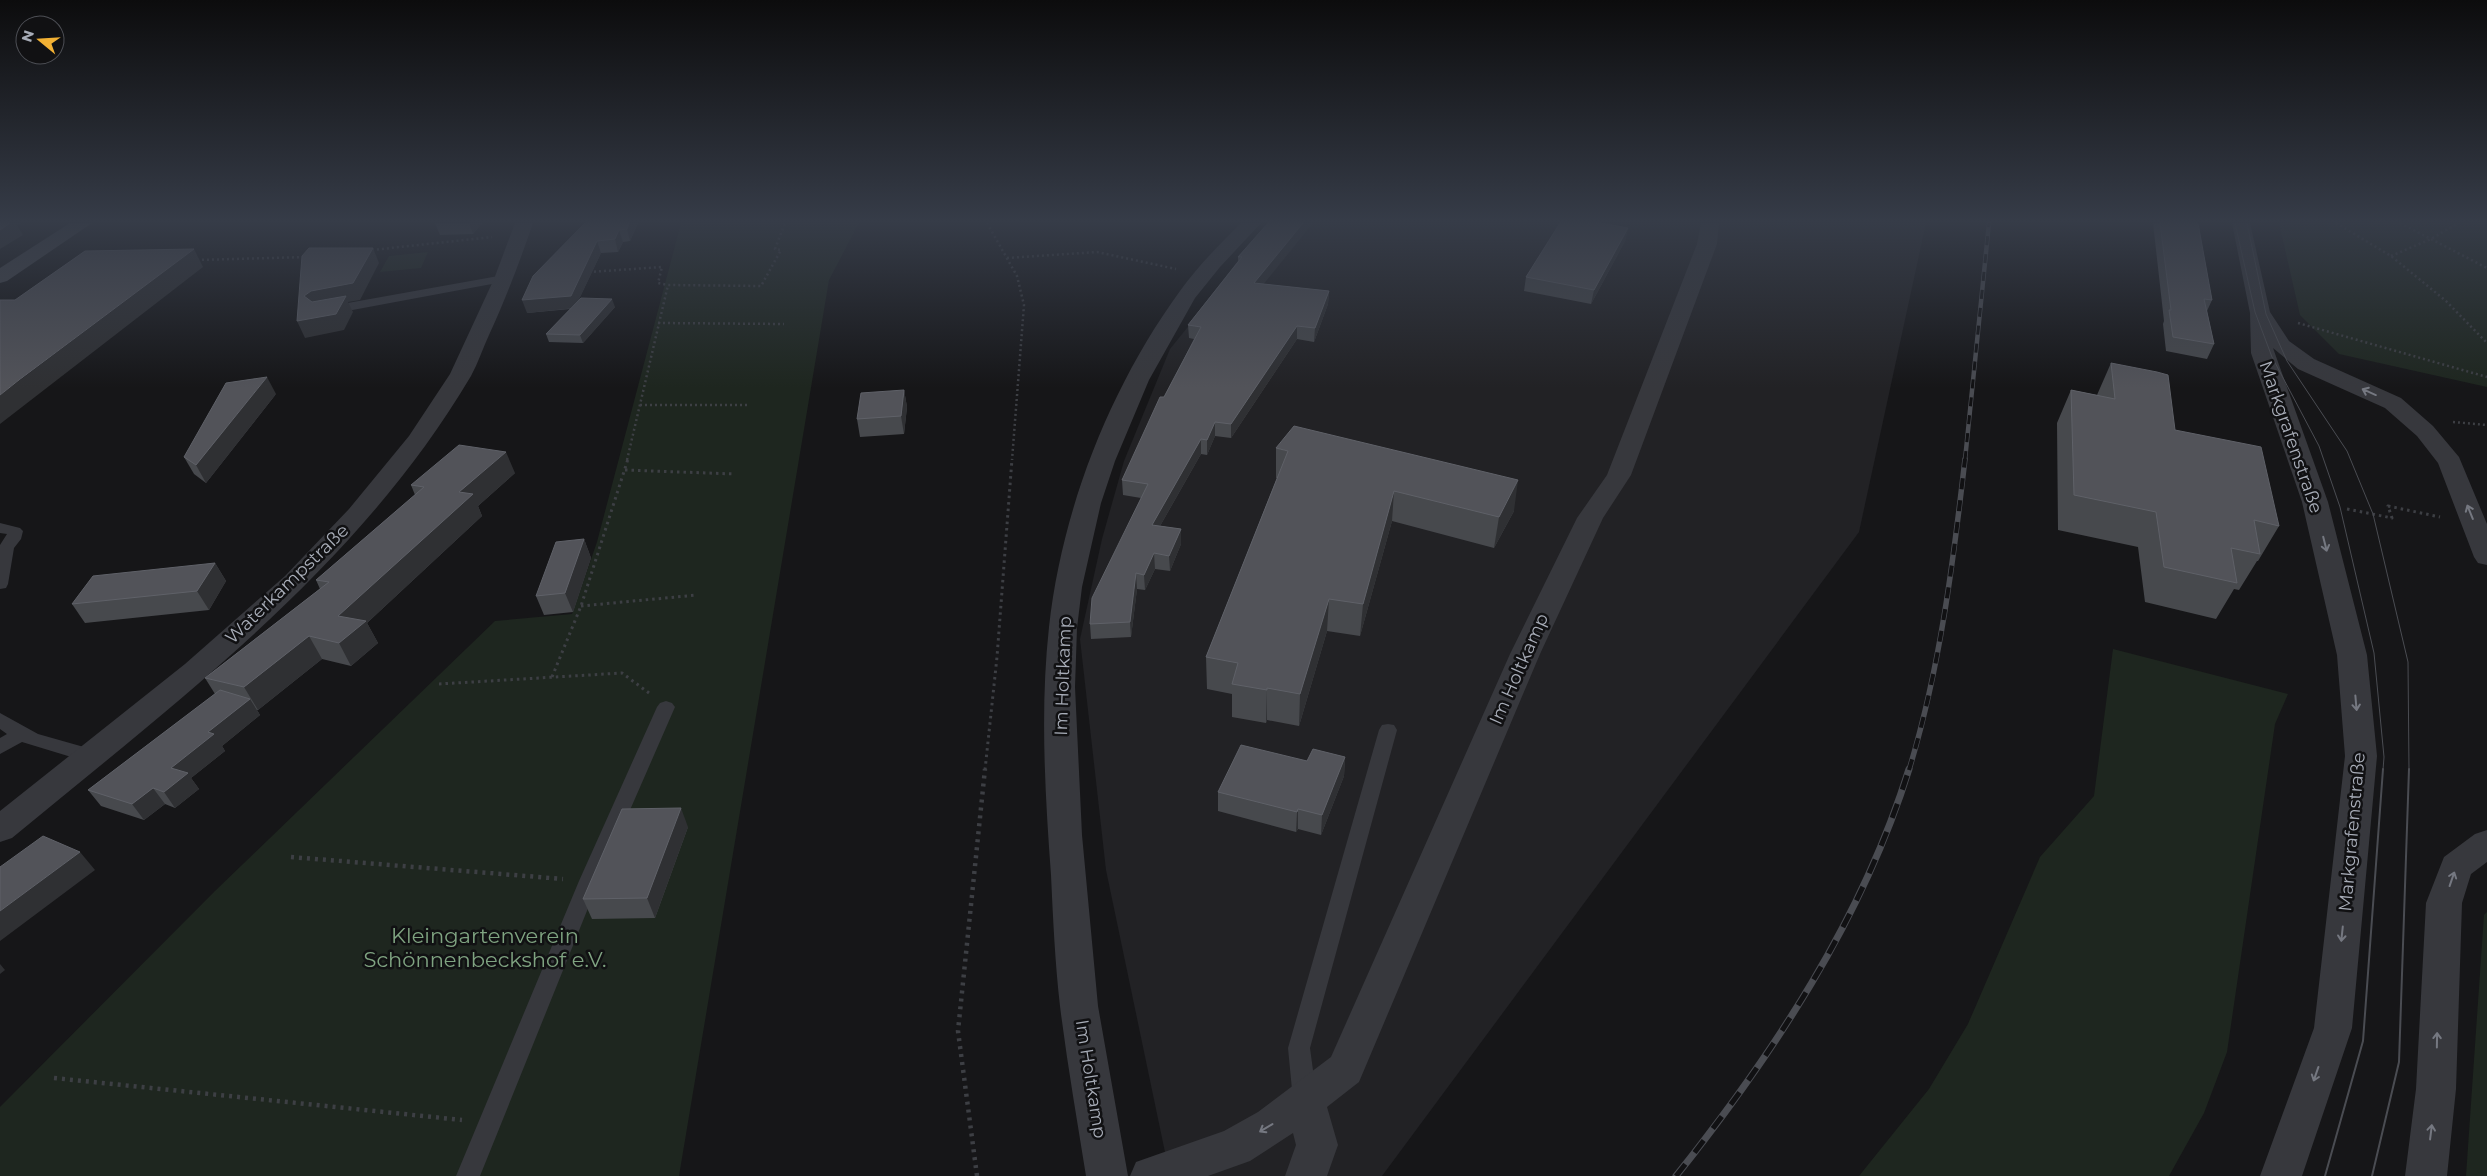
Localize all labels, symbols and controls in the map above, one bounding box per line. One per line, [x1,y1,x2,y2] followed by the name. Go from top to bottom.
[15,15,65,65] north arrow
[17,28,38,44] text: N
[2255,358,2327,516] street label: Markgrafenstraße
[2362,387,2377,397] one-way arrow
[2465,505,2474,520] one-way arrow
[221,519,353,649] street label: Waterkampstraße
[2321,536,2330,552] one-way arrow
[1485,610,1553,728] street label: Im Holtkamp
[1050,616,1076,736] street label: Im Holtkamp
[2351,695,2361,711] one-way arrow
[2334,751,2370,913] street label: Markgrafenstraße
[2448,872,2457,887] one-way arrow
[364,923,606,972] park label: Kleingartenverein Schönnenbeckshof e.V.
[2338,926,2347,942] one-way arrow
[1071,1018,1111,1140] street label: Im Holtkamp
[2433,1032,2442,1048] one-way arrow
[2311,1066,2321,1082] one-way arrow
[1259,1124,1273,1134] one-way arrow
[2426,1125,2436,1141] one-way arrow

